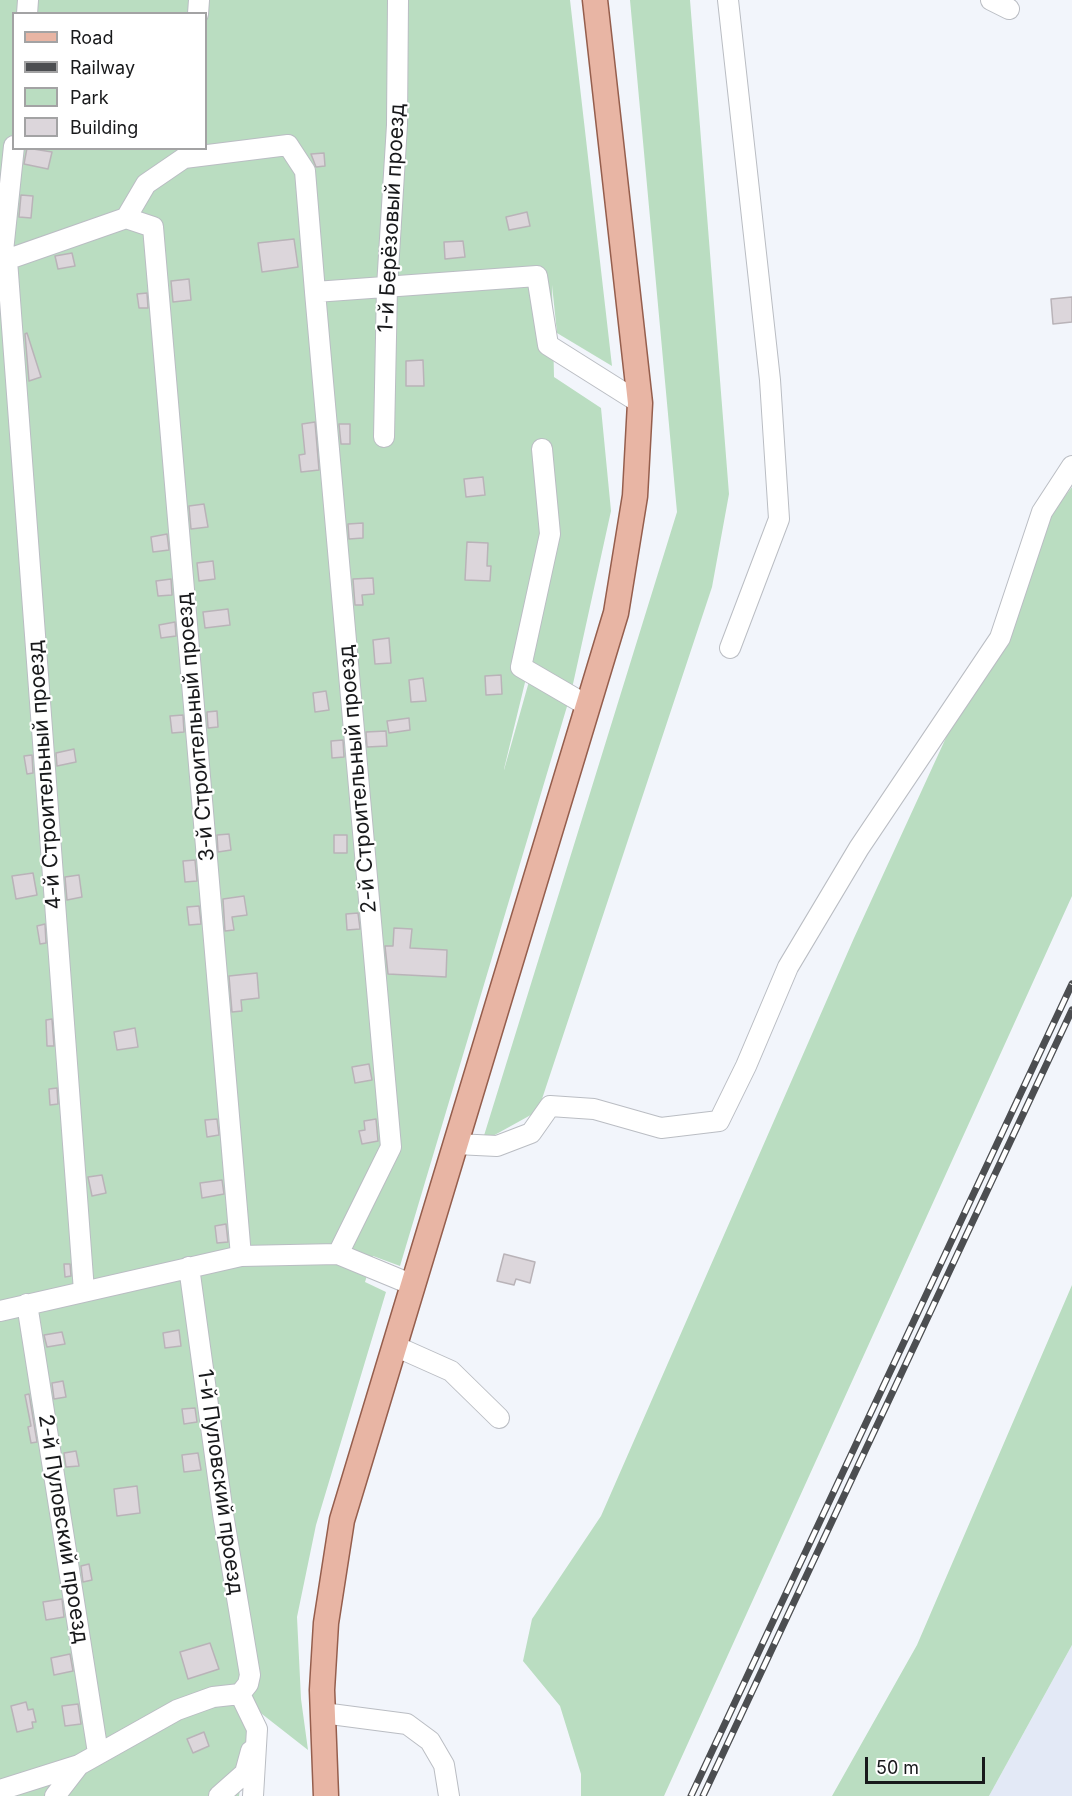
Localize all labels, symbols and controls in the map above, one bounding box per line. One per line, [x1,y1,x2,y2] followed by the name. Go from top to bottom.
[12,12,207,150] legend
[70,27,113,48] text: Road
[70,57,135,78] text: Railway
[70,87,109,108] text: Park
[373,103,411,333] street label: 1-й Берёзовый проезд
[70,117,138,138] text: Building
[172,592,220,862] street label: 3-й Строительный проезд
[23,639,67,911] street label: 4-й Строительный проезд
[334,644,382,914] street label: 2-й Строительный проезд
[192,1368,248,1596] street label: 1-й Пуловский проезд
[32,1413,94,1645] street label: 2-й Пуловский проезд
[868,1745,988,1783] scale bar
[876,1757,919,1778] text: 50 m

